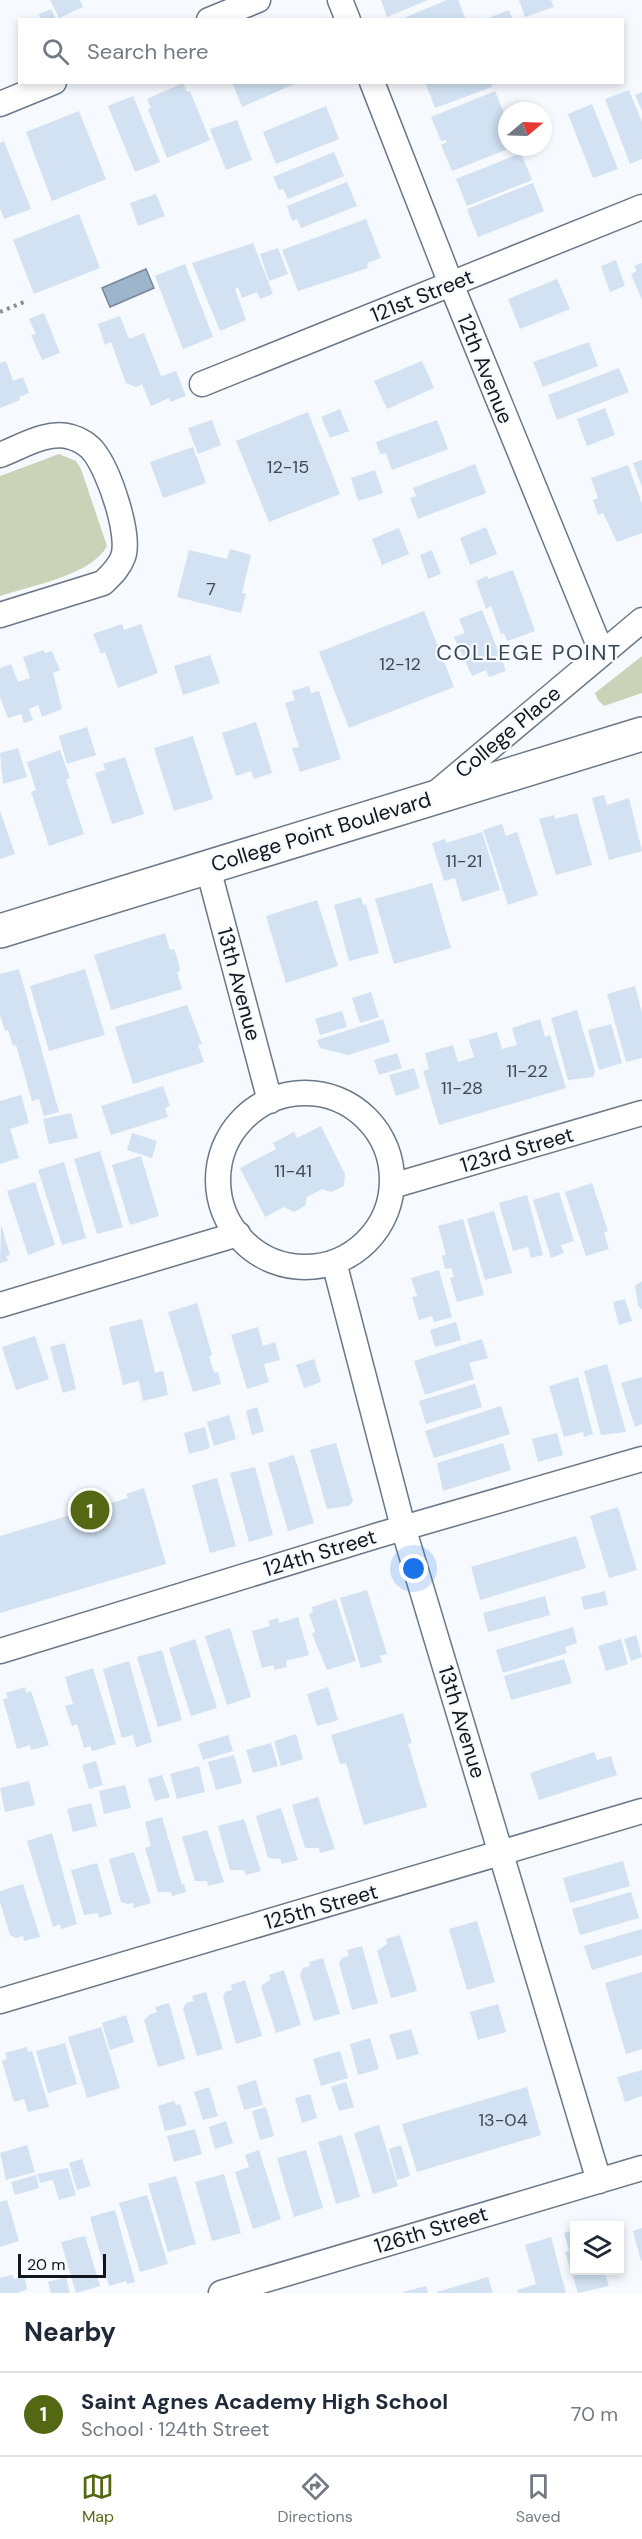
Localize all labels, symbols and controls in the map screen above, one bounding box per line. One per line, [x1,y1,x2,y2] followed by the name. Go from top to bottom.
[18,18,624,84] search box
[39,35,72,68] icon: search
[87,37,208,66] text: Search here
[498,102,552,156] north arrow
[366,263,478,329] street label: 121st Street
[450,310,520,428] street label: 12th Avenue
[267,455,309,479] house number: 12-15
[206,577,216,601] house number: 7
[436,638,622,667] district label: COLLEGE POINT
[379,652,421,676] house number: 12-12
[449,680,567,784] street label: College Place
[208,785,434,879] street label: College Point Boulevard
[446,849,482,873] house number: 11-21
[210,924,268,1044] street label: 13th Avenue
[506,1059,548,1083] house number: 11-22
[441,1076,483,1100] house number: 11-28
[457,1120,577,1180] street label: 123rd Street
[274,1159,312,1183] house number: 11-41
[70,1488,110,1532] pin: 1
[260,1523,380,1583] street label: 124th Street
[399,1554,428,1583] your location
[432,1662,492,1782] street label: 13th Avenue
[261,1877,381,1937] street label: 125th Street
[478,2108,528,2132] house number: 13-04
[371,2199,491,2261] street label: 126th Street
[570,2221,624,2275] map controls
[570,2221,624,2275] button: layers
[18,2251,106,2278] scale bar
[27,2254,66,2275] text: 20 m
[24,2315,116,2349] text: Nearby
[81,2387,448,2416] text: Saint Agnes Academy High School
[40,2401,47,2427] text: 1
[571,2401,618,2427] text: 70 m
[81,2416,269,2442] text: School · 124th Street
[81,2470,114,2527] tab: Map
[277,2470,353,2527] tab: Directions
[516,2470,561,2527] tab: Saved

